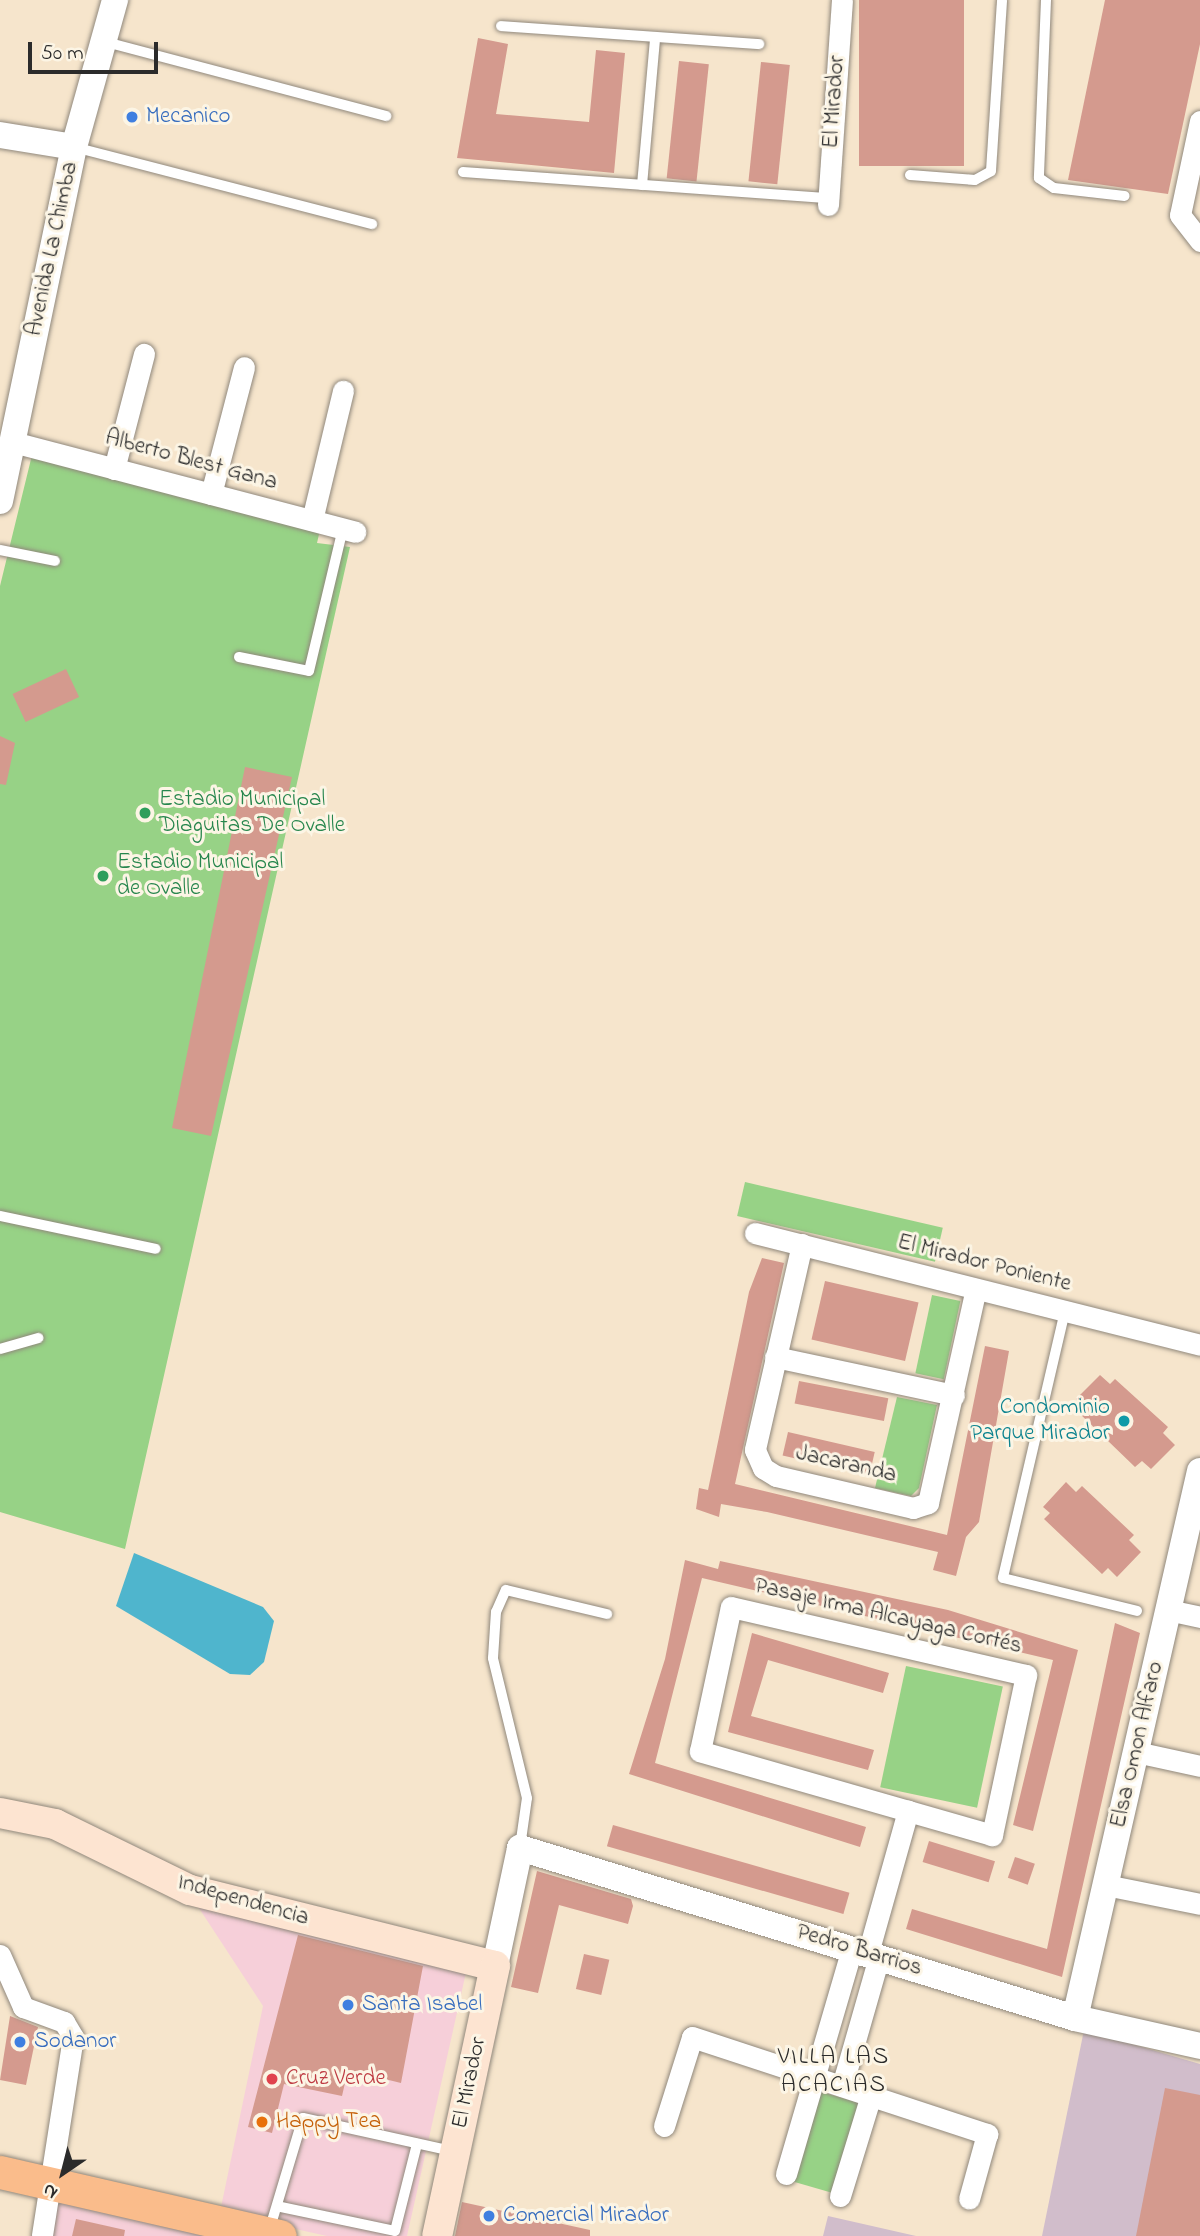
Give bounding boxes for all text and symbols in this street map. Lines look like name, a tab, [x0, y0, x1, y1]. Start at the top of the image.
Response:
scale bar	[32, 28, 161, 72]
text: 50 m	[41, 39, 84, 69]
street label: El Mirador	[818, 55, 852, 149]
place label: Mecanico	[146, 103, 231, 131]
marker: Mecanico	[124, 109, 140, 125]
street label: Avenida La Chimba	[21, 159, 85, 339]
street label: Alberto Blest Gana	[102, 425, 280, 497]
place label: Estadio Municipal Diaguitas De Ovalle	[159, 786, 345, 840]
marker: Estadio Municipal Diaguitas De Ovalle	[137, 805, 153, 821]
place label: Estadio Municipal de Ovalle	[117, 849, 283, 903]
marker: Estadio Municipal de Ovalle	[95, 868, 111, 884]
street label: El Mirador Poniente	[894, 1229, 1074, 1299]
place label: Condominio Parque Mirador	[970, 1394, 1110, 1448]
marker: Condominio Parque Mirador	[1116, 1413, 1132, 1429]
street label: Jacaranda	[793, 1440, 899, 1490]
street label: Pasaje Irma Alcayaga Cortés	[752, 1573, 1024, 1661]
street label: Elsa Omon Alfaro	[1105, 1659, 1171, 1831]
street label: Independencia	[174, 1869, 312, 1933]
street label: Pedro Barrios	[793, 1919, 925, 1983]
place label: Santa Isabel	[362, 1991, 482, 2019]
marker: Santa Isabel	[340, 1997, 356, 2013]
place label: Sodanor	[34, 2028, 117, 2056]
marker: Sodanor	[12, 2034, 28, 2050]
street label: El Mirador	[447, 2035, 493, 2131]
district label: VILLA LAS ACACIAS	[779, 2044, 889, 2100]
place label: Cruz Verde	[286, 2065, 386, 2093]
marker: Cruz Verde	[264, 2071, 280, 2087]
place label: Happy Tea	[276, 2108, 381, 2136]
marker: Happy Tea	[254, 2114, 270, 2130]
north arrow	[28, 2138, 98, 2208]
text: N	[38, 2176, 64, 2205]
place label: Comercial Mirador	[503, 2202, 669, 2230]
marker: Comercial Mirador	[481, 2208, 497, 2224]

